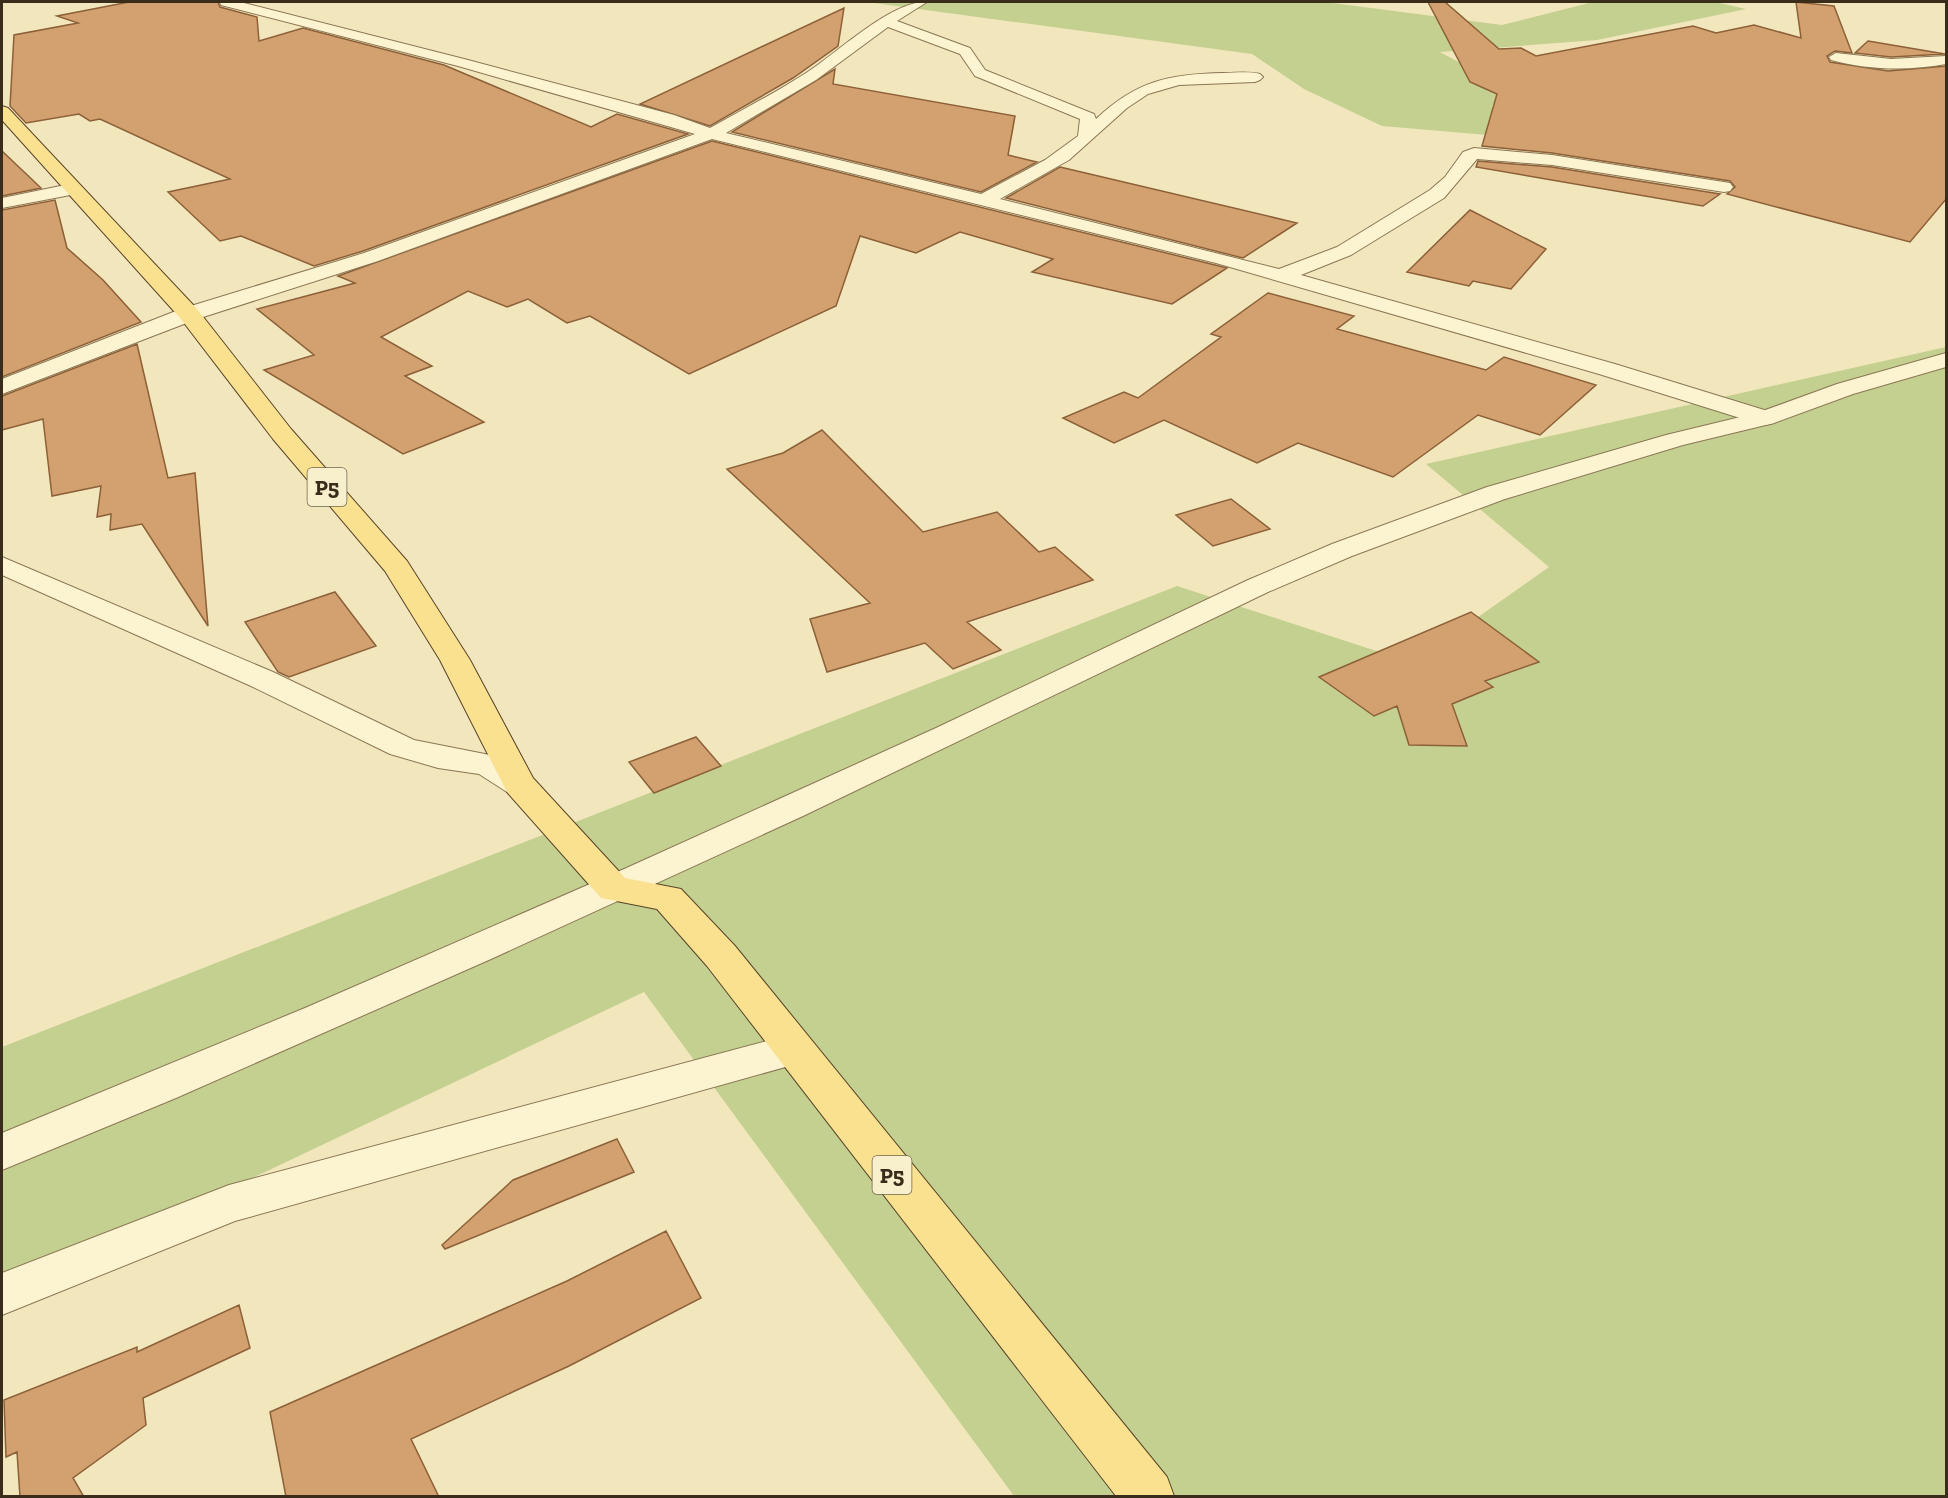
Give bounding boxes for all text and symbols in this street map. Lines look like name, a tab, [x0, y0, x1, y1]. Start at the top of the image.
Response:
road number: P5	[308, 468, 346, 506]
road number: P5	[872, 1156, 912, 1194]

